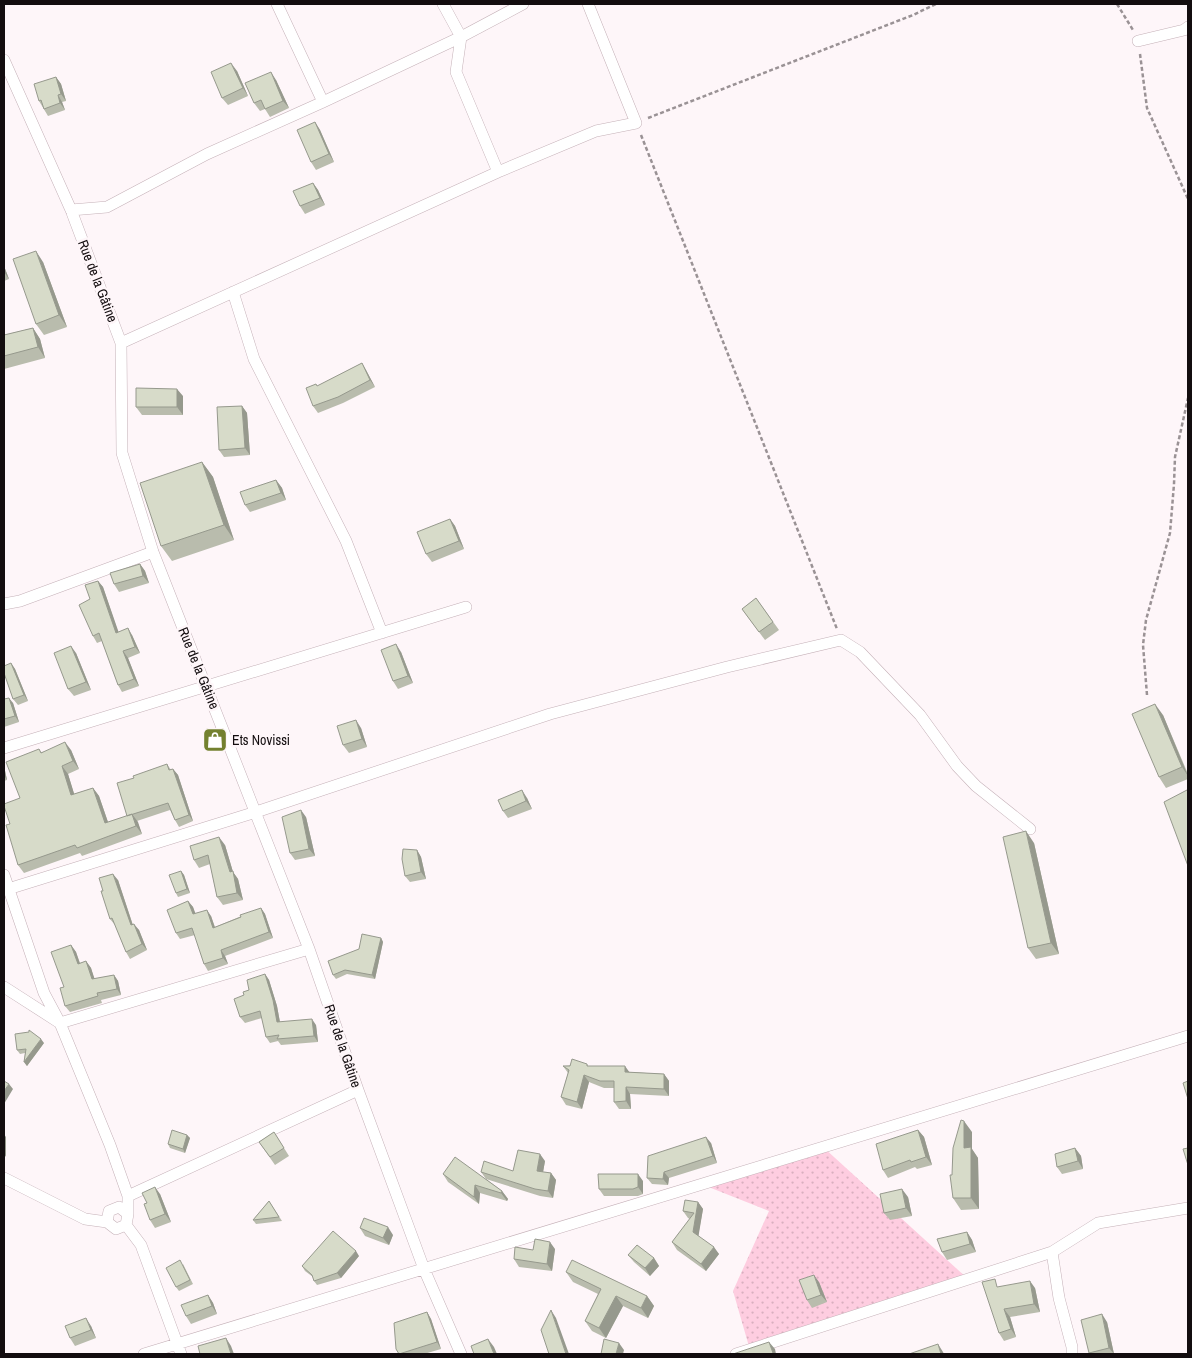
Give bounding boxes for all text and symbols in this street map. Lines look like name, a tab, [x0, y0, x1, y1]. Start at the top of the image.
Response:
street label: Rue de la Gâtine	[74, 237, 122, 325]
street label: Rue de la Gâtine	[174, 624, 224, 712]
shop icon: Ets Novissi	[202, 727, 228, 753]
place label: Ets Novissi	[232, 731, 290, 749]
street label: Rue de la Gâtine	[320, 1002, 366, 1090]

